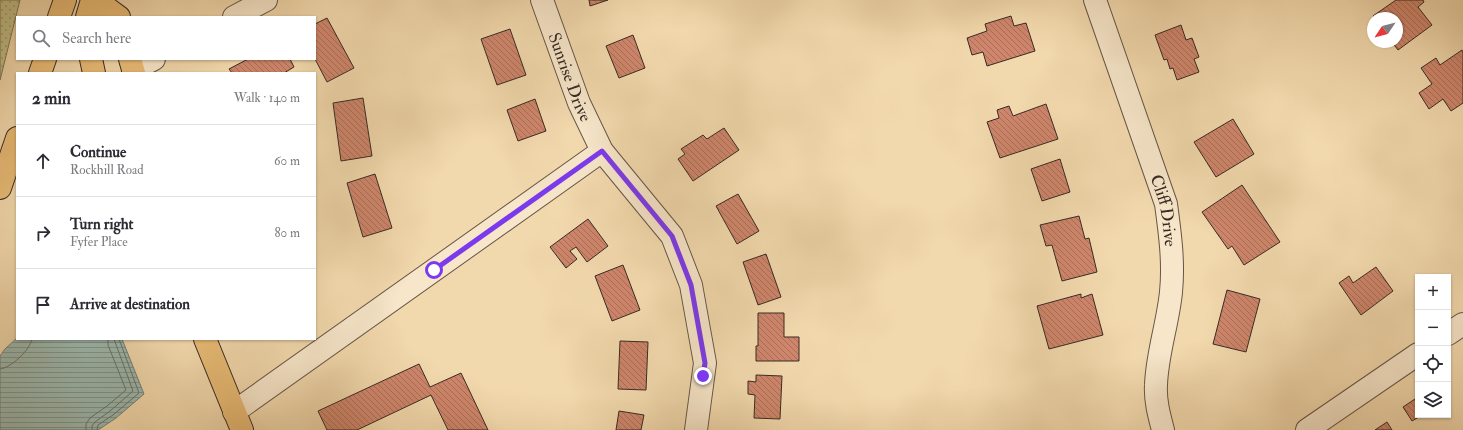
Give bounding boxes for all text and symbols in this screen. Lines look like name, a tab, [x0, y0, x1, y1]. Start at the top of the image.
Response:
north arrow	[1367, 12, 1403, 48]
search box	[16, 16, 316, 60]
icon: search	[30, 27, 52, 49]
text: Search here	[62, 29, 131, 48]
street label: Sunrise Drive	[544, 30, 597, 125]
text: 2 min	[32, 88, 71, 109]
text: Walk · 140 m	[234, 90, 300, 106]
text: Continue	[70, 143, 126, 162]
icon: ahead	[32, 150, 54, 172]
text: 60 m	[274, 153, 300, 169]
text: Rockhill Road	[70, 162, 144, 178]
street label: Cliff Drive	[1146, 171, 1181, 247]
text: Turn right	[70, 215, 133, 234]
icon: right	[32, 222, 54, 244]
text: 80 m	[274, 225, 300, 241]
text: Fyfer Place	[70, 234, 128, 250]
route start	[425, 261, 443, 279]
map controls	[1415, 274, 1451, 418]
button: +	[1415, 274, 1451, 310]
icon: arrive	[32, 294, 54, 316]
text: Arrive at destination	[70, 295, 190, 314]
button: −	[1415, 310, 1451, 346]
button: locate	[1415, 346, 1451, 382]
route end	[694, 367, 712, 385]
button: layers	[1415, 382, 1451, 418]

